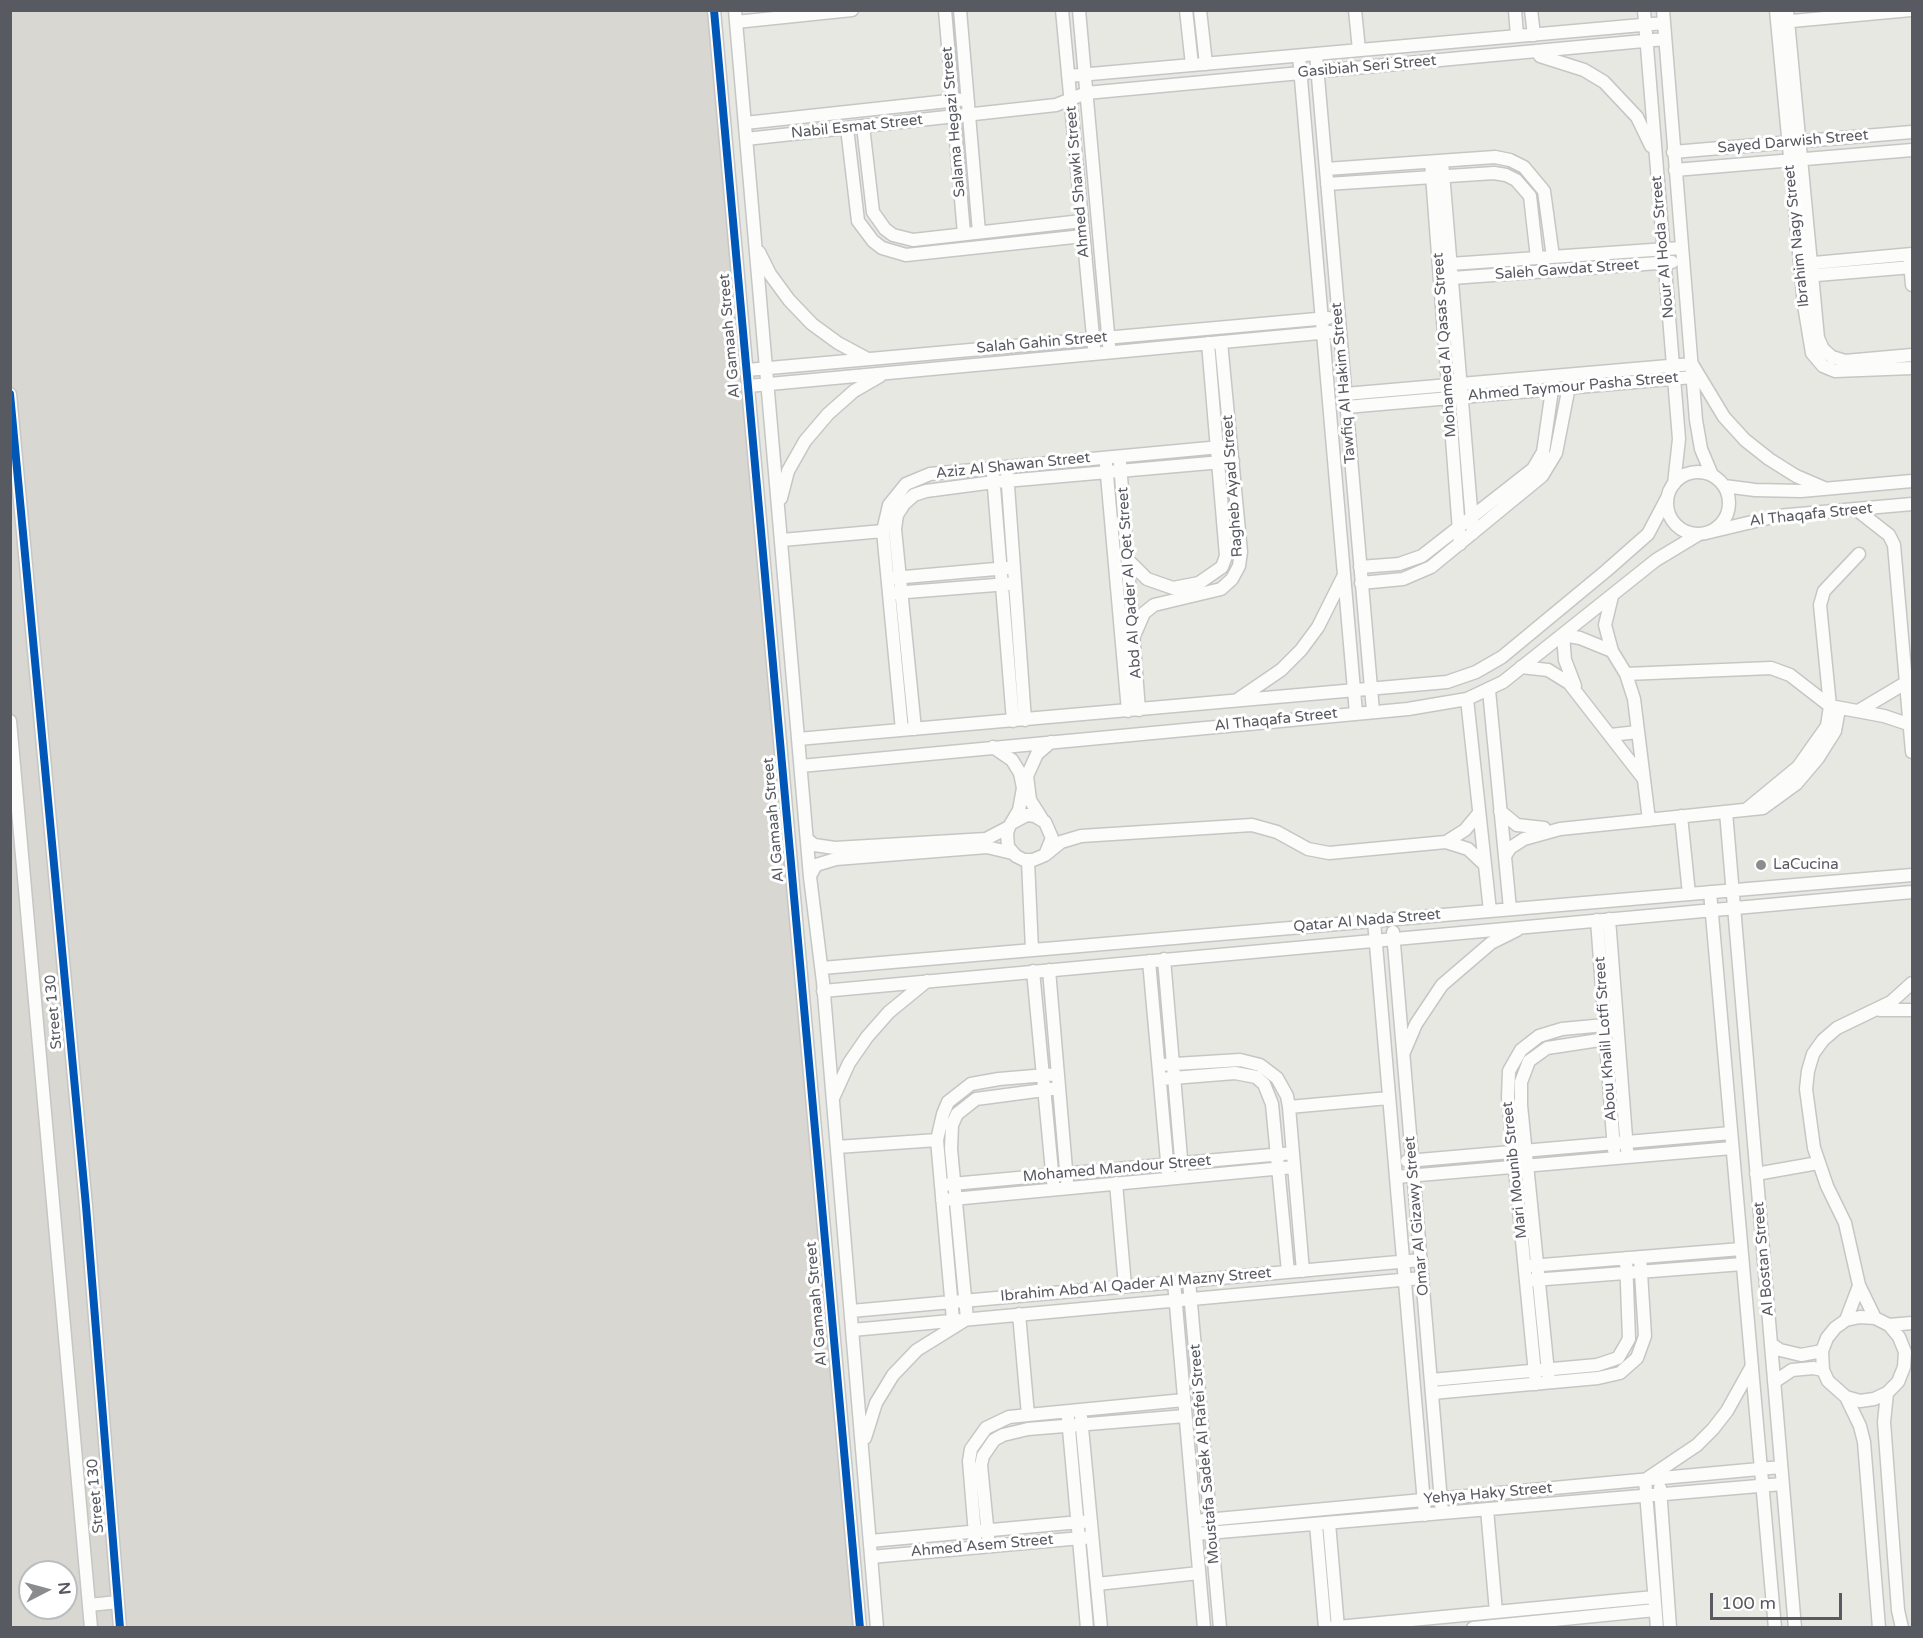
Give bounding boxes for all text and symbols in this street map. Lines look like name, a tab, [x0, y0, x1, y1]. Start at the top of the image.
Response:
street label: Salama Hegazi Street	[938, 46, 970, 198]
street label: Gasibiah Seri Street	[1297, 52, 1437, 82]
street label: Ahmed Shawki Street	[1062, 105, 1094, 259]
street label: Nabil Esmat Street	[790, 111, 924, 143]
street label: Sayed Darwish Street	[1717, 126, 1869, 158]
street label: Ibrahim Nagy Street	[1781, 164, 1813, 308]
street label: Nour Al Hoda Street	[1648, 175, 1678, 319]
street label: Mohamed Al Qasas Street	[1430, 252, 1460, 438]
street label: Saleh Gawdat Street	[1494, 256, 1640, 284]
street label: Al Gamaah Street	[716, 273, 744, 399]
street label: Tawfiq Al Hakim Street	[1328, 302, 1360, 464]
street label: Salah Gahin Street	[976, 328, 1108, 358]
street label: Ahmed Taymour Pasha Street	[1467, 369, 1679, 405]
street label: Ragheb Ayad Street	[1219, 414, 1247, 558]
street label: Aziz Al Shawan Street	[935, 449, 1091, 483]
street label: Abd Al Qader Al Qet Street	[1114, 486, 1146, 680]
street label: Al Thaqafa Street	[1749, 500, 1873, 530]
street label: Al Thaqafa Street	[1214, 705, 1338, 735]
street label: Al Gamaah Street	[760, 757, 788, 883]
place label: LaCucina	[1773, 856, 1839, 874]
marker: LaCucina	[1754, 858, 1768, 872]
street label: Qatar Al Nada Street	[1293, 906, 1441, 936]
street label: Abou Khalil Lotfi Street	[1591, 956, 1621, 1122]
street label: Street 130	[42, 974, 66, 1050]
street label: Mari Mounib Street	[1499, 1100, 1531, 1240]
street label: Omar Al Gizawy Street	[1401, 1135, 1433, 1297]
street label: Mohamed Mandour Street	[1022, 1152, 1212, 1186]
street label: Al Bostan Street	[1750, 1201, 1778, 1317]
street label: Al Gamaah Street	[803, 1241, 831, 1367]
street label: Ibrahim Abd Al Qader Al Mazny Street	[1000, 1264, 1272, 1306]
street label: Moustafa Sadek Al Rafei Street	[1186, 1343, 1224, 1565]
street label: Street 130	[84, 1458, 108, 1534]
street label: Yehya Haky Street	[1423, 1479, 1553, 1509]
street label: Ahmed Asem Street	[910, 1531, 1054, 1561]
north arrow	[18, 1560, 78, 1620]
text: N	[53, 1581, 75, 1596]
scale bar	[1713, 1581, 1845, 1619]
text: 100 m	[1721, 1592, 1776, 1614]

